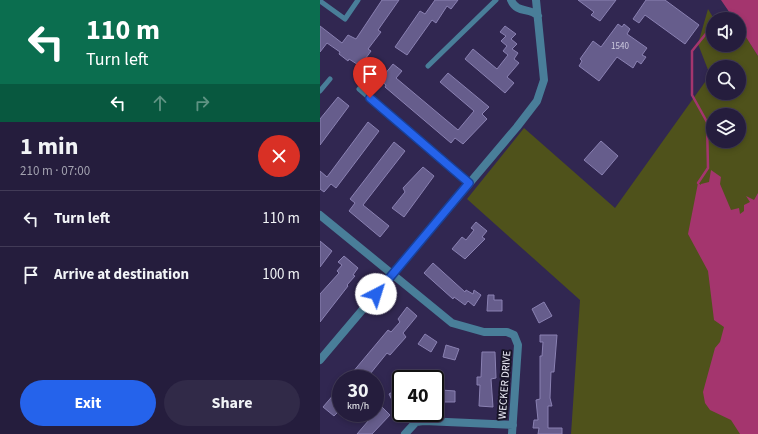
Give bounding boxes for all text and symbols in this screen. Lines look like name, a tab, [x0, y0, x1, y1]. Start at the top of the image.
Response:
text: 110 m	[86, 10, 160, 50]
map controls	[706, 12, 746, 148]
button: sound	[706, 12, 746, 52]
icon: left	[20, 16, 72, 68]
house number: 1540	[611, 40, 629, 53]
text: Turn left	[86, 47, 148, 72]
pin	[353, 57, 387, 98]
button: search	[706, 60, 746, 100]
icon: arrive	[359, 63, 381, 85]
icon: left	[107, 92, 129, 114]
icon: ahead	[149, 92, 171, 114]
icon: right	[191, 92, 213, 114]
button: layers	[706, 108, 746, 148]
text: 1 min	[20, 129, 78, 164]
button: close	[258, 135, 300, 177]
text: 210 m · 07:00	[20, 162, 90, 180]
icon: left	[20, 208, 42, 230]
text: Turn left	[54, 208, 110, 229]
text: 110 m	[262, 208, 300, 229]
icon: arrive	[20, 264, 42, 286]
text: Arrive at destination	[54, 264, 189, 285]
text: 100 m	[262, 264, 300, 285]
position arrow	[355, 273, 397, 315]
street label: WECKER DRIVE	[495, 350, 514, 420]
speed limit sign: 40	[392, 370, 444, 422]
text: 30	[347, 377, 369, 405]
button: Exit	[20, 380, 156, 426]
button: Share	[164, 380, 300, 426]
text: km/h	[347, 399, 369, 413]

